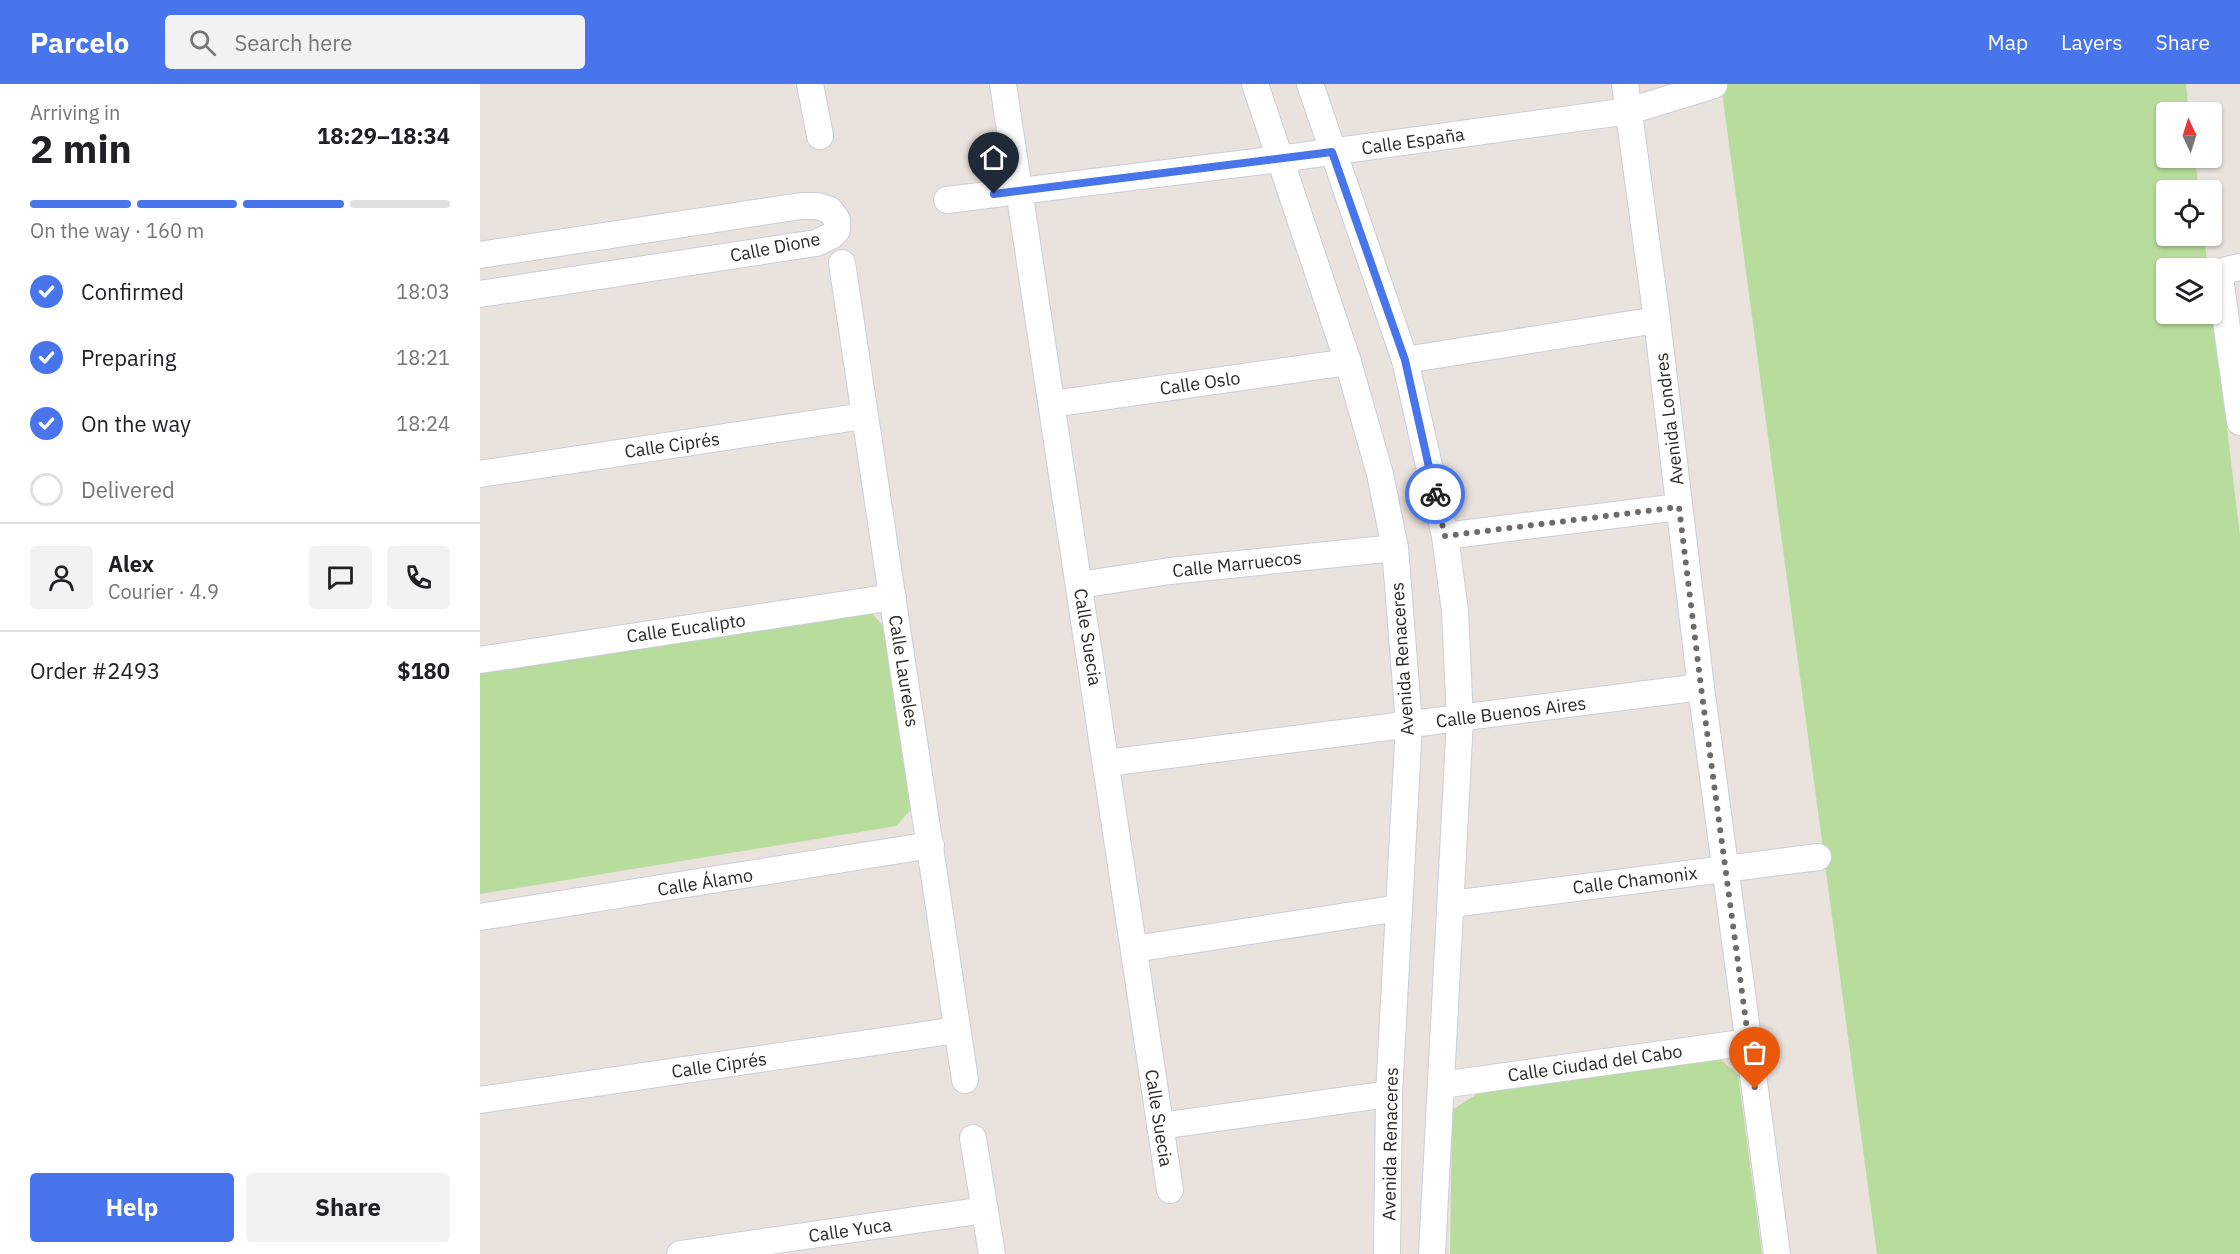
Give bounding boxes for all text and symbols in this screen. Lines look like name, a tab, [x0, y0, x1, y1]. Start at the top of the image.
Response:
search box	[165, 15, 585, 69]
text: Parcelo	[30, 24, 129, 61]
icon: search	[186, 26, 219, 59]
text: Search here	[234, 28, 352, 57]
text: Map	[1988, 28, 2028, 56]
text: Layers	[2061, 28, 2123, 56]
text: Share	[2156, 28, 2210, 56]
text: Arriving in	[30, 99, 120, 126]
north arrow	[2156, 102, 2222, 168]
map controls	[2156, 102, 2222, 324]
text: 18:29–18:34	[317, 121, 450, 150]
street label: Calle España	[1360, 122, 1466, 160]
text: 2 min	[30, 123, 132, 174]
pin	[968, 132, 1019, 194]
icon: home	[977, 141, 1010, 174]
button: locate	[2156, 180, 2222, 246]
text: On the way · 160 m	[30, 217, 204, 244]
street label: Calle Dione	[728, 227, 822, 267]
button: layers	[2156, 258, 2222, 324]
icon: check	[30, 275, 63, 308]
text: Confirmed	[81, 277, 184, 306]
text: 18:03	[396, 278, 450, 305]
icon: check	[30, 341, 63, 374]
text: Preparing	[81, 343, 176, 372]
text: 18:21	[396, 344, 450, 371]
street label: Avenida Londres	[1649, 351, 1689, 487]
street label: Calle Oslo	[1158, 366, 1242, 400]
icon: check	[30, 407, 63, 440]
text: On the way	[81, 409, 191, 438]
text: 18:24	[396, 410, 450, 437]
street label: Calle Ciprés	[623, 427, 721, 463]
courier	[1405, 464, 1465, 524]
text: Delivered	[81, 475, 175, 504]
icon: bike	[1419, 478, 1452, 511]
button: person	[30, 546, 93, 609]
button: chat	[309, 546, 372, 609]
button: phone	[387, 546, 450, 609]
street label: Calle Marruecos	[1171, 546, 1303, 582]
text: Alex	[108, 549, 154, 578]
text: Courier · 4.9	[108, 578, 219, 605]
street label: Avenida Renaceres	[1385, 582, 1419, 736]
street label: Calle Suecia	[1069, 587, 1107, 688]
street label: Calle Eucalipto	[625, 608, 747, 648]
street label: Calle Laureles	[884, 613, 924, 729]
text: Order #2493	[30, 656, 160, 685]
text: $180	[397, 656, 450, 685]
street label: Calle Buenos Aires	[1435, 691, 1587, 733]
street label: Calle Chamonix	[1571, 861, 1699, 899]
street label: Calle Álamo	[656, 863, 754, 901]
pin	[1729, 1027, 1780, 1089]
icon: bag	[1738, 1036, 1771, 1069]
street label: Calle Ciudad del Cabo	[1506, 1039, 1684, 1087]
street label: Calle Ciprés	[670, 1047, 768, 1083]
street label: Avenida Renaceres	[1377, 1067, 1403, 1221]
street label: Calle Suecia	[1140, 1068, 1178, 1169]
button: Help	[30, 1173, 234, 1242]
button: Share	[246, 1173, 450, 1242]
street label: Calle Yuca	[807, 1213, 893, 1247]

